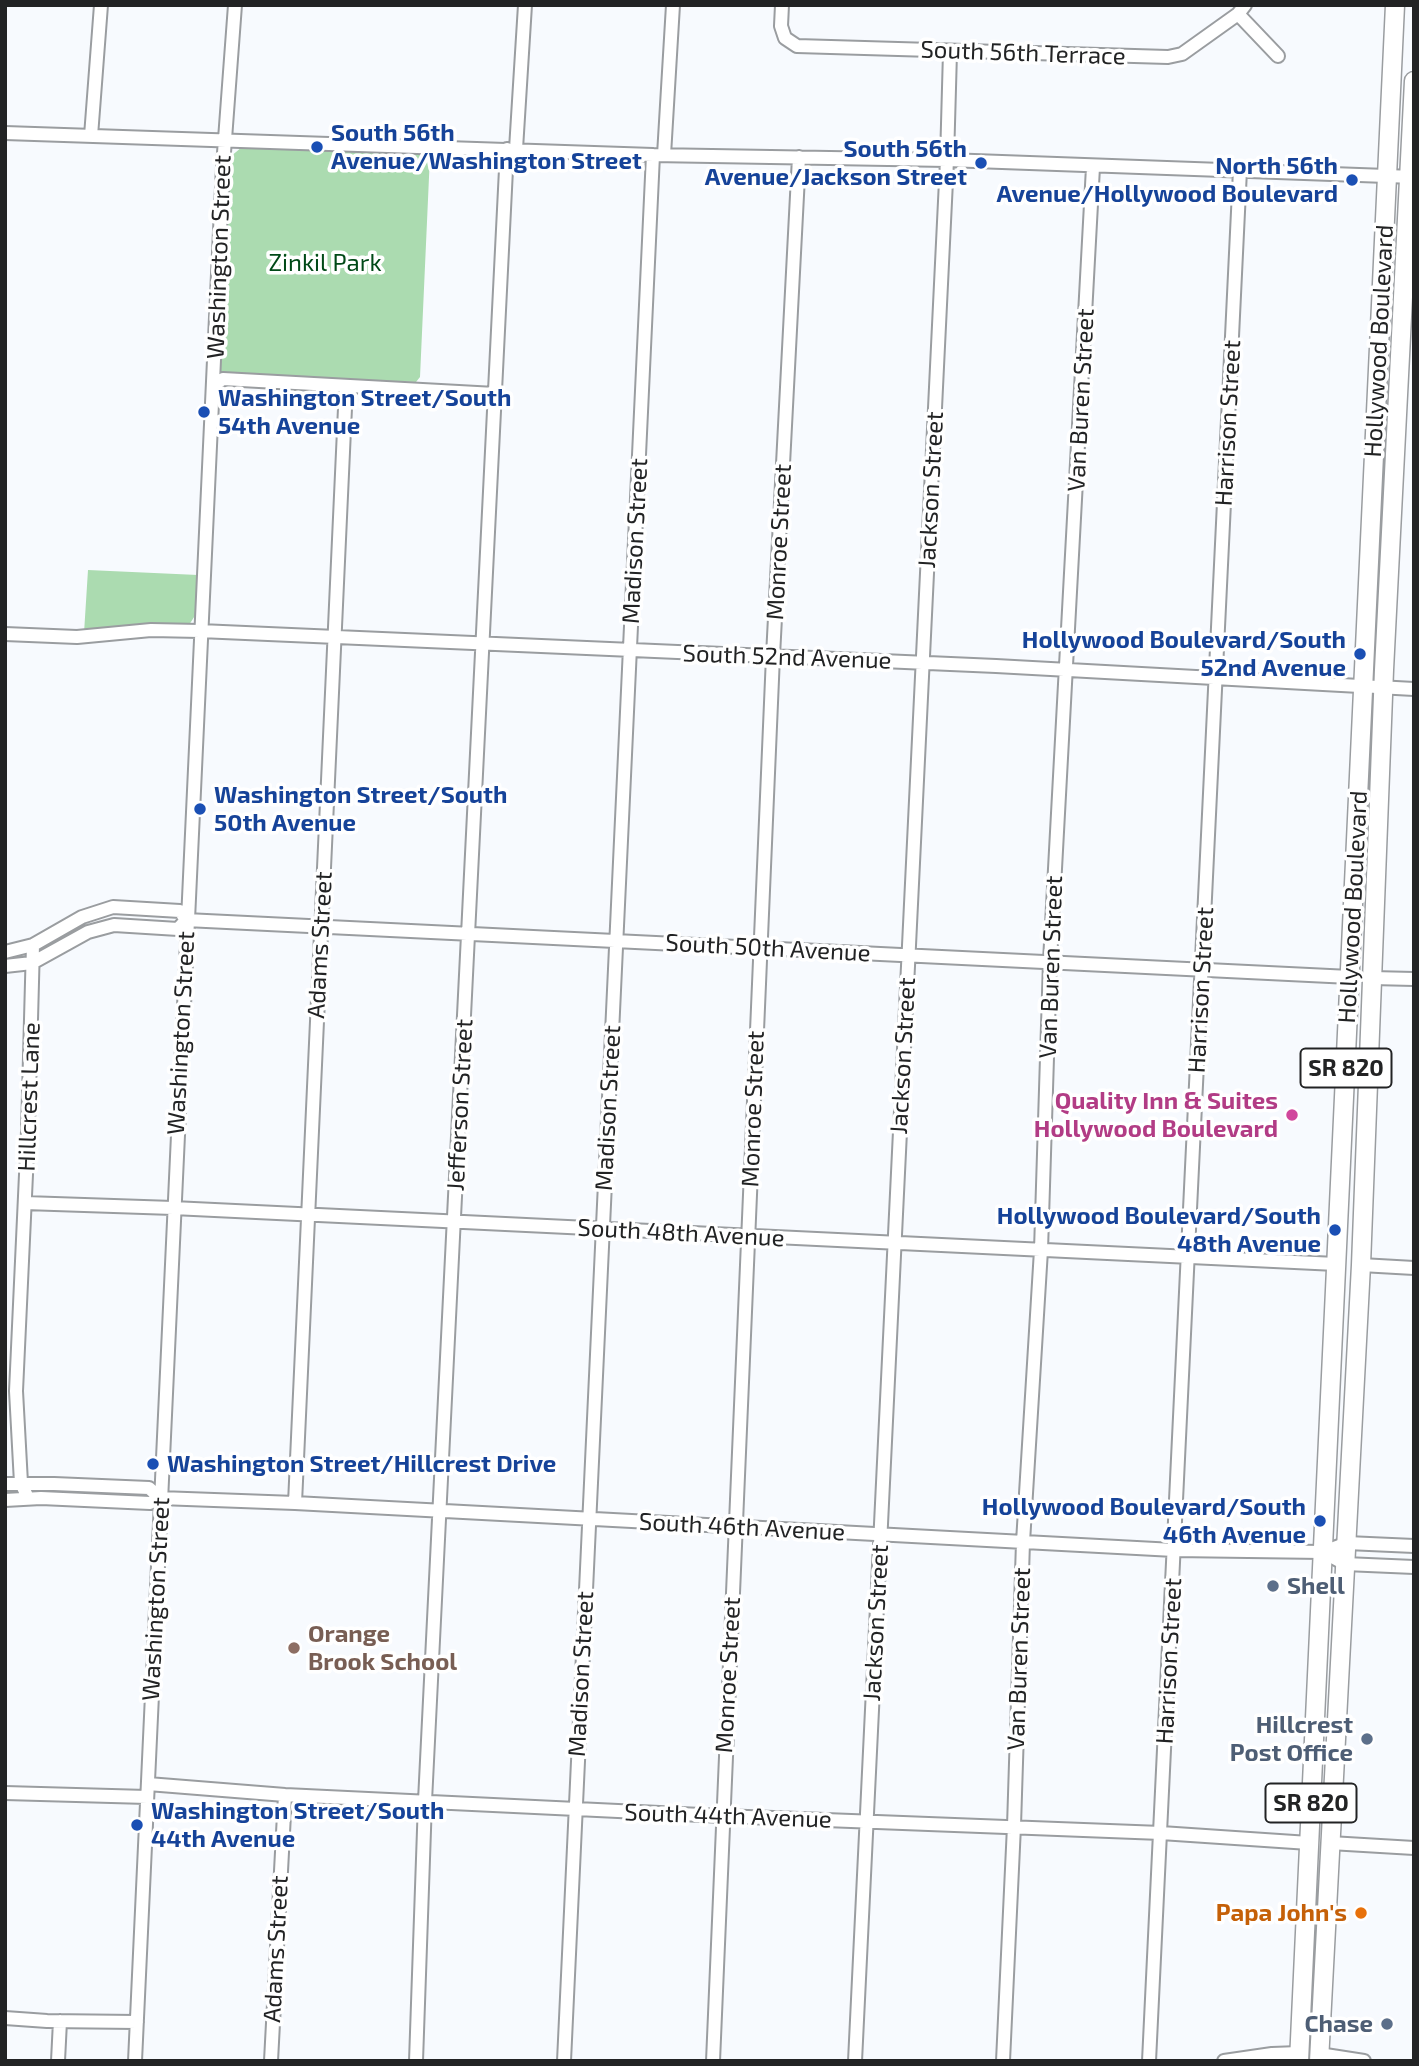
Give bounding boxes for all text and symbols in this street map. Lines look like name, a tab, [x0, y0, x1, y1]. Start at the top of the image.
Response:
street label: South 56th Terrace	[920, 35, 1126, 71]
place label: South 56th Avenue/Washington Street	[331, 119, 642, 175]
place label: South 56th Avenue/Jackson Street	[705, 135, 967, 191]
marker: South 56th Avenue/Washington Street	[309, 139, 325, 155]
place label: North 56th Avenue/Hollywood Boulevard	[996, 152, 1338, 208]
street label: Washington Street	[201, 155, 237, 359]
marker: South 56th Avenue/Jackson Street	[973, 155, 989, 171]
marker: North 56th Avenue/Hollywood Boulevard	[1344, 172, 1360, 188]
street label: Hollywood Boulevard	[1359, 224, 1399, 458]
park label: Zinkil Park	[268, 249, 382, 277]
street label: Van Buren Street	[1062, 308, 1100, 492]
street label: Harrison Street	[1209, 339, 1247, 507]
place label: Washington Street/South 54th Avenue	[218, 384, 511, 440]
marker: Washington Street/South 54th Avenue	[196, 404, 212, 420]
street label: Jackson Street	[913, 411, 949, 569]
street label: Madison Street	[616, 457, 654, 625]
street label: Monroe Street	[761, 463, 797, 621]
place label: Hollywood Boulevard/South 52nd Avenue	[1022, 626, 1346, 682]
street label: South 52nd Avenue	[682, 639, 892, 675]
marker: Hollywood Boulevard/South 52nd Avenue	[1352, 646, 1368, 662]
place label: Washington Street/South 50th Avenue	[214, 781, 507, 837]
street label: Hollywood Boulevard	[1333, 790, 1373, 1024]
marker: Washington Street/South 50th Avenue	[192, 801, 208, 817]
street label: Adams Street	[302, 871, 338, 1019]
street label: Van Buren Street	[1033, 875, 1069, 1059]
street label: Harrison Street	[1182, 906, 1220, 1074]
street label: South 50th Avenue	[665, 928, 871, 968]
street label: Washington Street	[161, 930, 201, 1136]
street label: Jackson Street	[885, 977, 921, 1135]
street label: Jefferson Street	[441, 1018, 479, 1192]
street label: Hillcrest Lane	[12, 1022, 46, 1172]
street label: Madison Street	[589, 1024, 627, 1192]
street label: Monroe Street	[736, 1030, 770, 1188]
road number: SR 820	[1300, 1049, 1392, 1088]
place label: Quality Inn & Suites Hollywood Boulevard	[1034, 1087, 1278, 1143]
marker: Quality Inn & Suites Hollywood Boulevard	[1284, 1107, 1300, 1123]
place label: Hollywood Boulevard/South 48th Avenue	[997, 1202, 1321, 1258]
street label: South 48th Avenue	[577, 1213, 785, 1253]
marker: Hollywood Boulevard/South 48th Avenue	[1327, 1222, 1343, 1238]
place label: Washington Street/Hillcrest Drive	[167, 1450, 556, 1478]
marker: Washington Street/Hillcrest Drive	[145, 1456, 161, 1472]
place label: Hollywood Boulevard/South 46th Avenue	[982, 1493, 1306, 1549]
street label: Washington Street	[136, 1496, 176, 1702]
street label: South 46th Avenue	[638, 1507, 846, 1547]
marker: Hollywood Boulevard/South 46th Avenue	[1312, 1513, 1328, 1529]
street label: Jackson Street	[858, 1544, 894, 1702]
street label: Van Buren Street	[1001, 1567, 1037, 1751]
place label: Shell	[1287, 1572, 1345, 1600]
street label: Harrison Street	[1150, 1577, 1188, 1745]
marker: Shell	[1265, 1578, 1281, 1594]
street label: Madison Street	[562, 1590, 600, 1758]
street label: Monroe Street	[710, 1596, 746, 1754]
place label: Orange Brook School	[308, 1620, 457, 1676]
marker: Orange Brook School	[286, 1640, 302, 1656]
place label: Hillcrest Post Office	[1230, 1711, 1353, 1767]
marker: Hillcrest Post Office	[1359, 1731, 1375, 1747]
road number: SR 820	[1266, 1784, 1356, 1822]
place label: Washington Street/South 44th Avenue	[151, 1797, 444, 1853]
street label: South 44th Avenue	[624, 1798, 832, 1834]
marker: Washington Street/South 44th Avenue	[129, 1817, 145, 1833]
street label: Adams Street	[258, 1875, 294, 2023]
place label: Papa John's	[1216, 1899, 1347, 1927]
marker: Papa John's	[1353, 1905, 1369, 1921]
place label: Chase	[1305, 2010, 1373, 2038]
marker: Chase	[1379, 2016, 1395, 2032]

